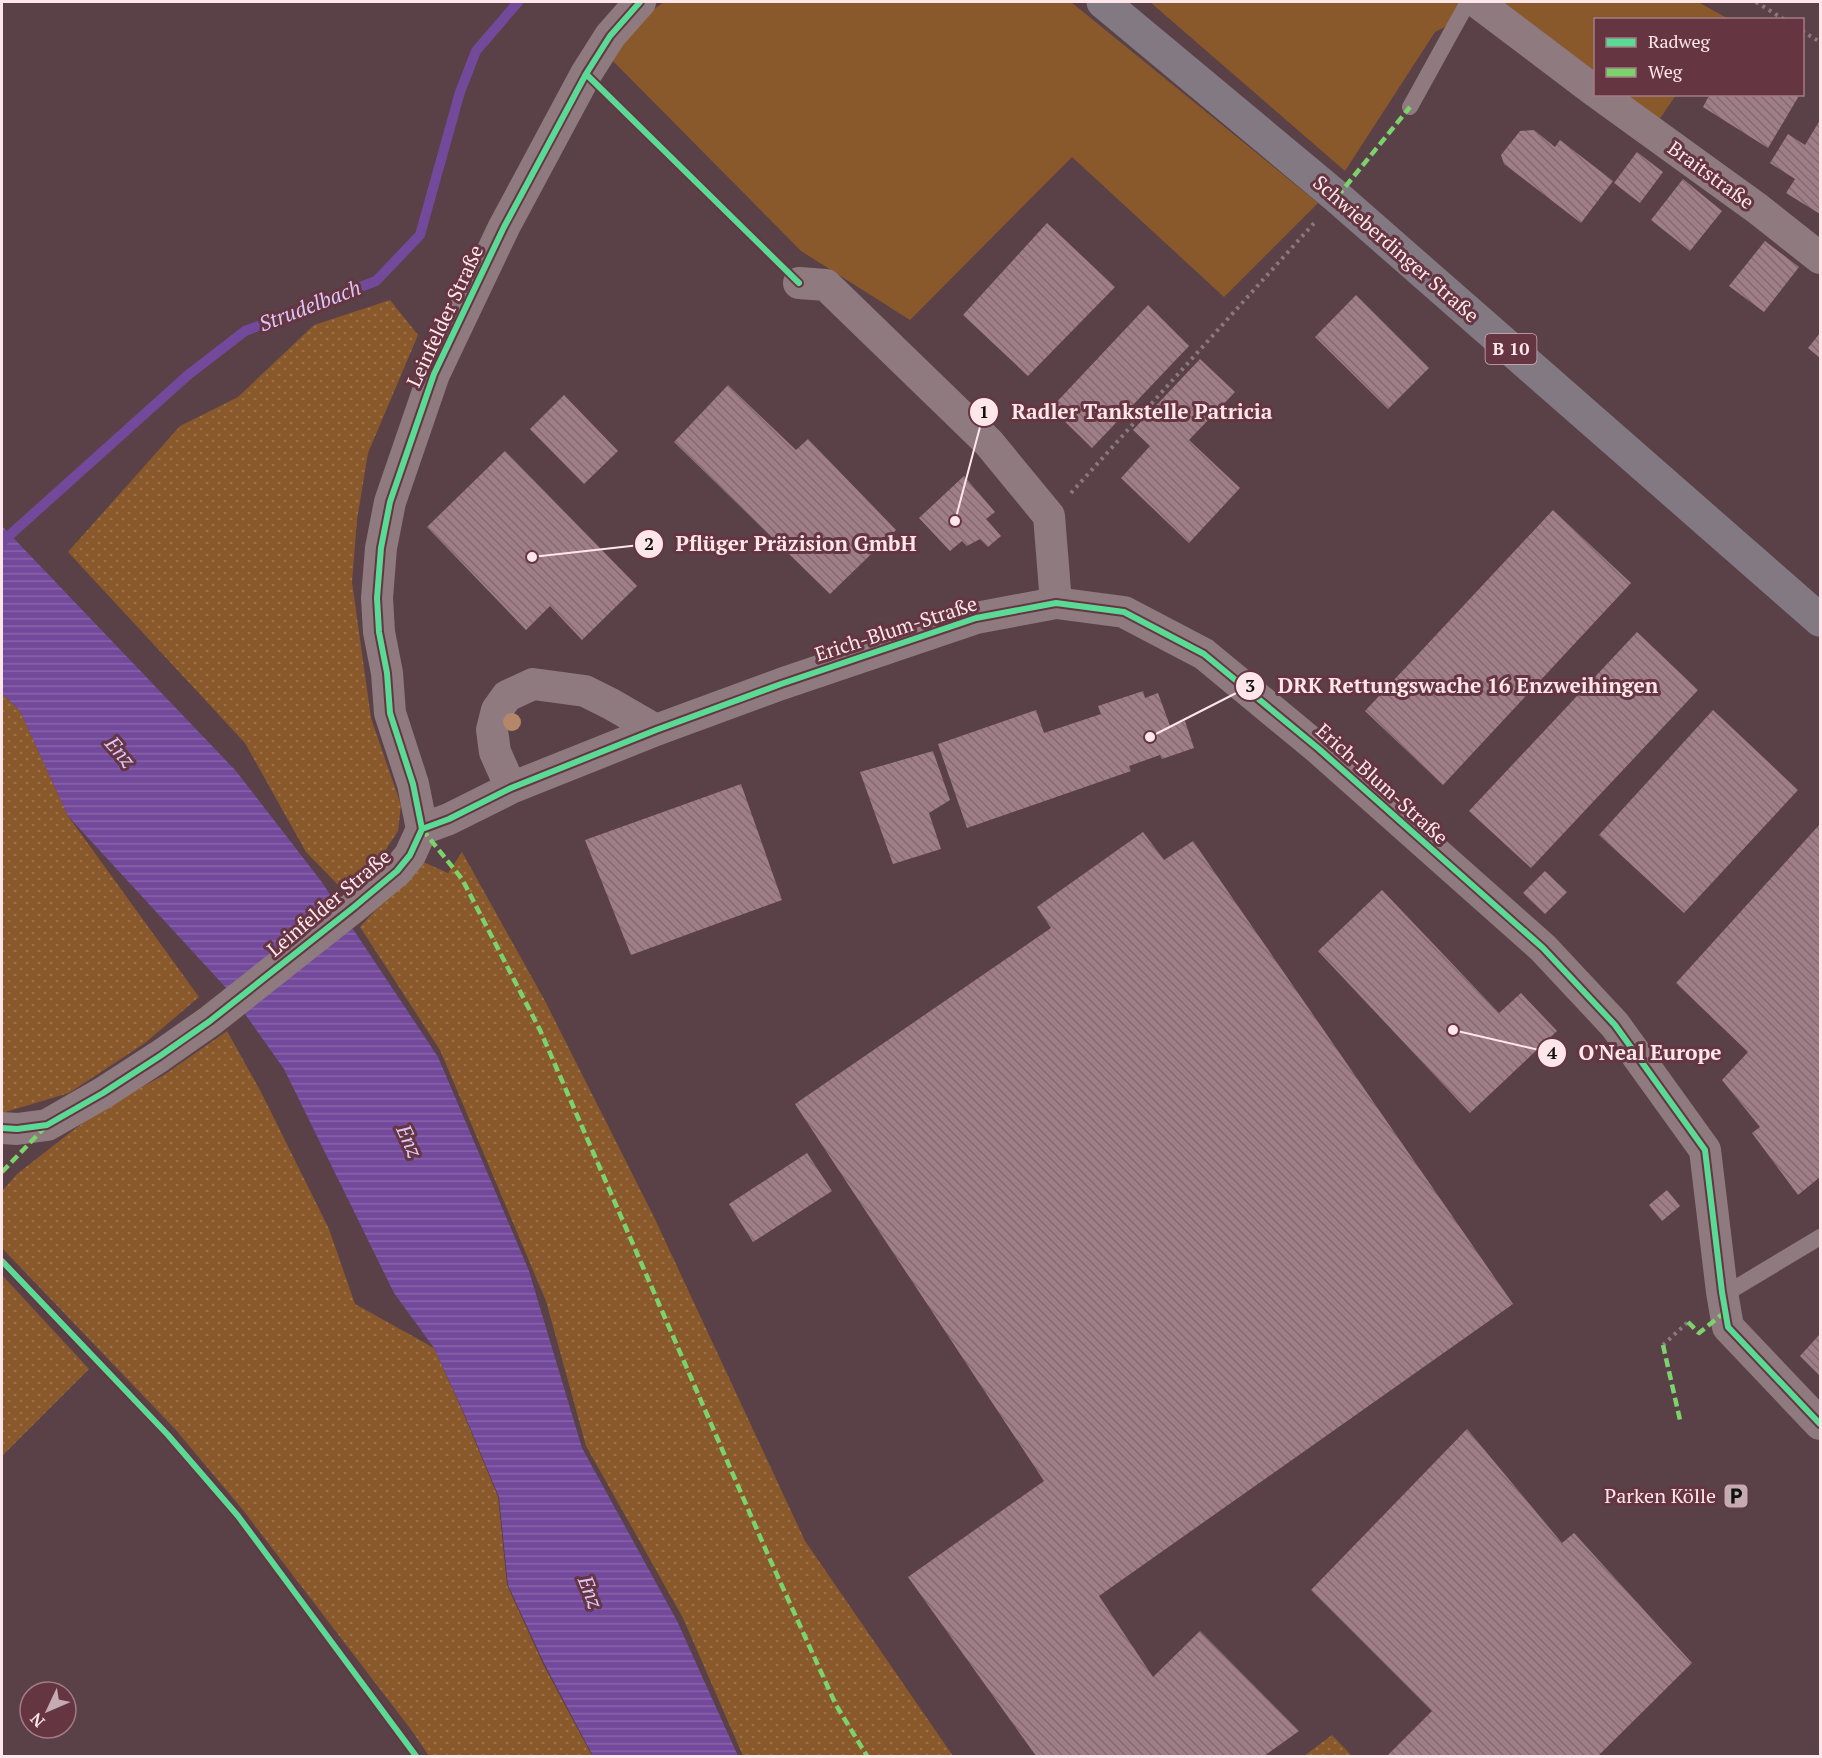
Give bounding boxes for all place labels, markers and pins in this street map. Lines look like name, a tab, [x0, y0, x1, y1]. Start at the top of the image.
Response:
callout: Radler Tankstelle Patricia	[969, 392, 1284, 431]
callout: Pflüger Präzision GmbH	[634, 525, 929, 564]
callout: DRK Rettungswache 16 Enzweihingen	[1235, 666, 1670, 705]
callout: O'Neal Europe	[1537, 1033, 1734, 1072]
parking icon: Parken Kölle	[1721, 1481, 1751, 1511]
place label: Parken Kölle	[1604, 1482, 1716, 1509]

